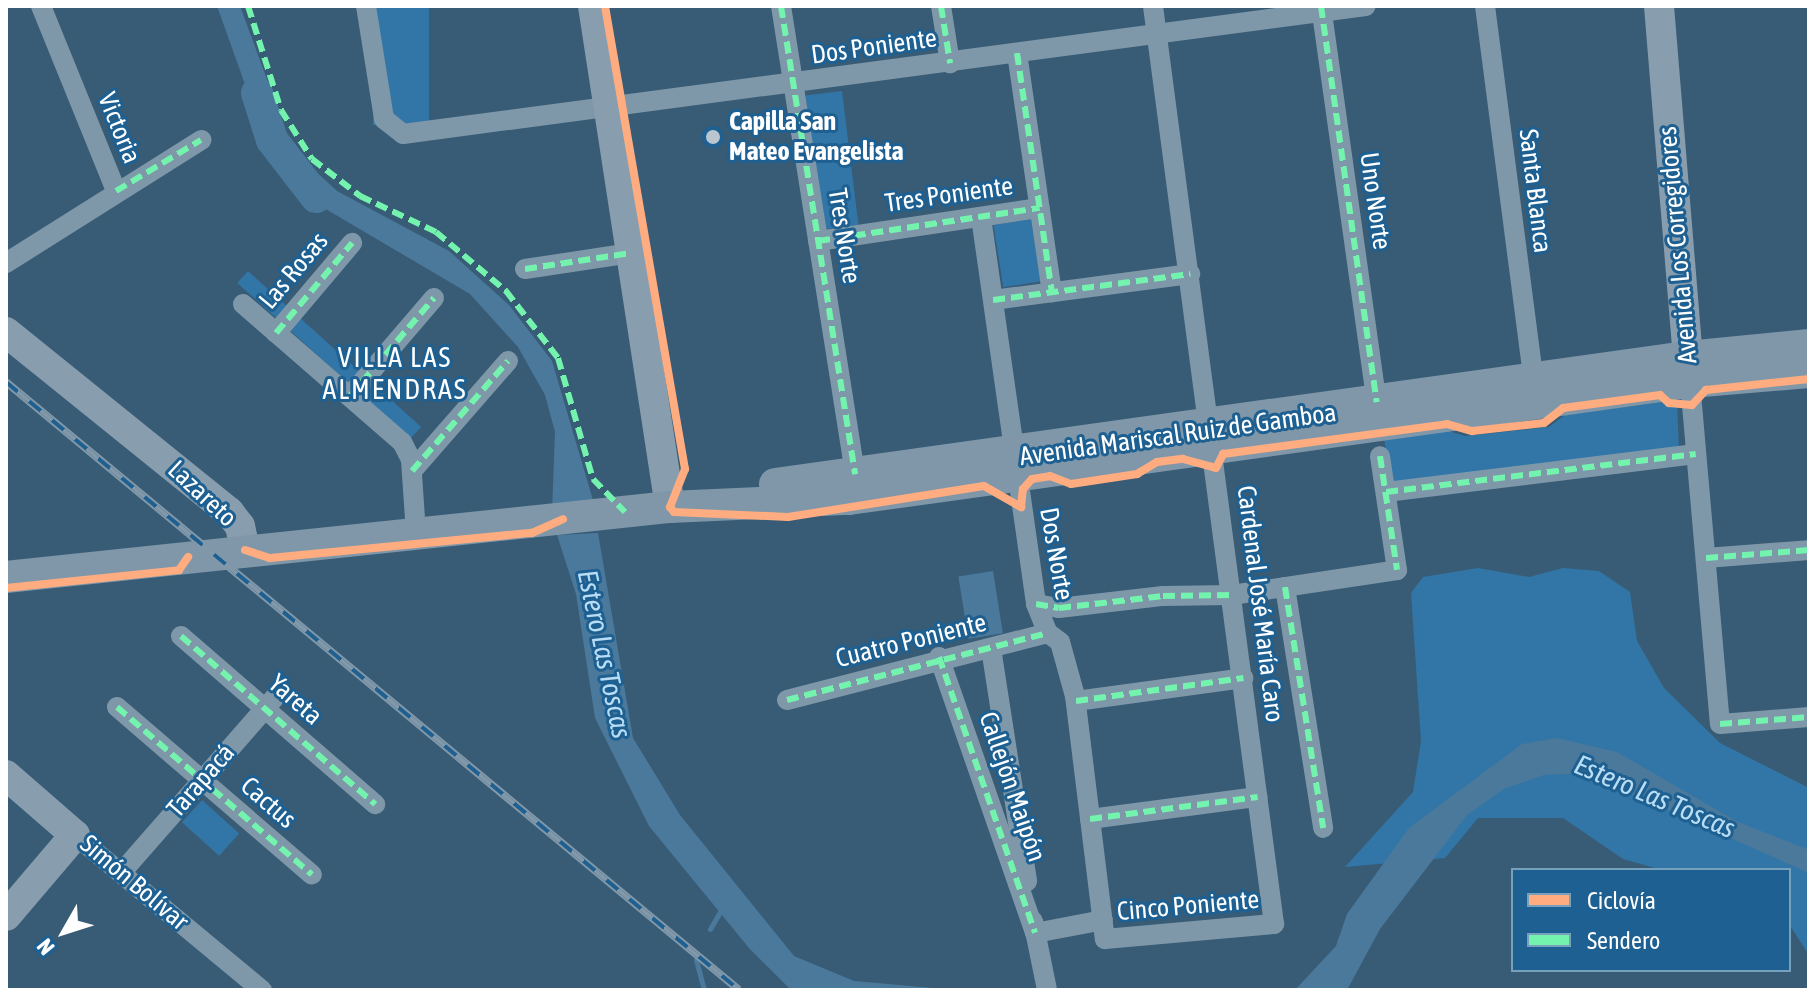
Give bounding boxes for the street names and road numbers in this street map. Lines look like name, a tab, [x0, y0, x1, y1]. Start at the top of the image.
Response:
street label: Dos Poniente	[809, 23, 939, 71]
street label: Victoria	[91, 88, 147, 168]
street label: Avenida Los Corregidores	[1652, 125, 1704, 365]
street label: Santa Blanca	[1512, 127, 1558, 255]
street label: Uno Norte	[1353, 150, 1397, 252]
street label: Tres Poniente	[883, 171, 1015, 219]
street label: Tres Norte	[821, 186, 867, 286]
street label: Las Rosas	[253, 226, 335, 316]
street label: Avenida Mariscal Ruiz de Gamboa	[1018, 397, 1338, 473]
street label: Lazareto	[161, 454, 243, 534]
street label: Cardenal José María Caro	[1230, 484, 1290, 724]
street label: Dos Norte	[1033, 505, 1079, 603]
street label: Cuatro Poniente	[833, 607, 989, 675]
street label: Yareta	[262, 668, 328, 732]
street label: Callejón Maipón	[972, 708, 1052, 866]
street label: Tarapacá	[161, 738, 241, 824]
street label: Cactus	[234, 771, 302, 835]
street label: Simón Bolívar	[74, 829, 194, 937]
street label: Cinco Poniente	[1116, 884, 1260, 928]

